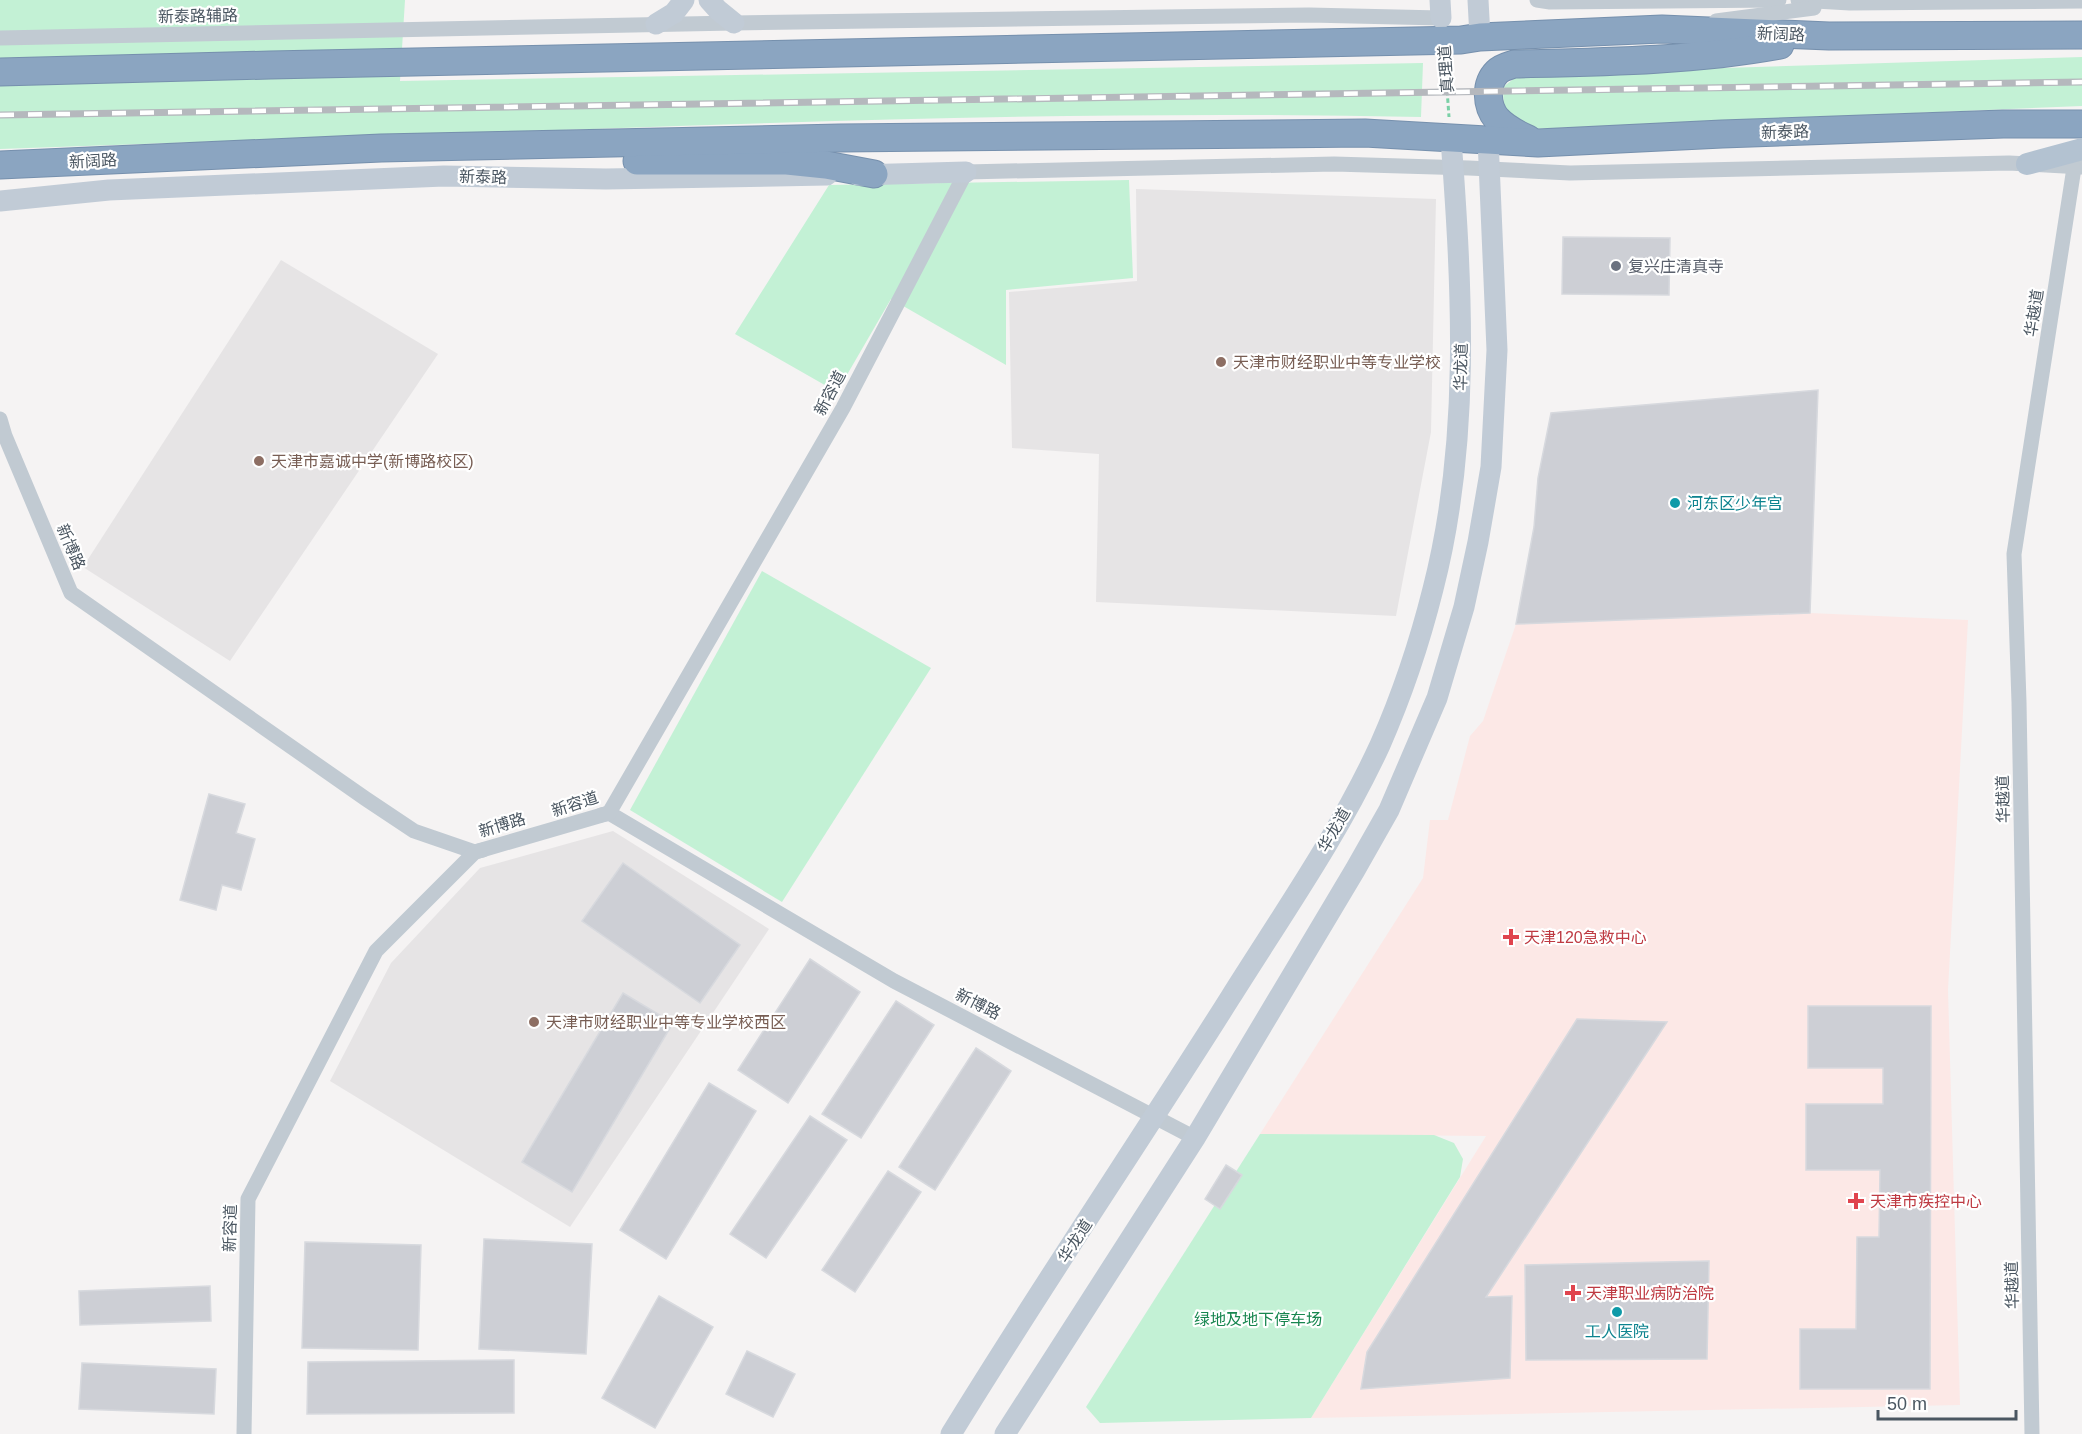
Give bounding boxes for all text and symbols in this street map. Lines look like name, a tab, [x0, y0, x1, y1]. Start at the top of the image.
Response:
street label: 新泰路辅路	[158, 7, 238, 25]
street label: 新阔路	[1757, 25, 1805, 43]
street label: 真理道	[1436, 44, 1456, 94]
street label: 新泰路	[1761, 123, 1809, 141]
street label: 新阔路	[69, 151, 117, 171]
street label: 新泰路	[459, 168, 507, 186]
place label: 复兴庄清真寺	[1628, 258, 1724, 275]
marker: 复兴庄清真寺	[1609, 259, 1623, 273]
street label: 华越道	[2022, 288, 2046, 338]
street label: 华龙道	[1452, 343, 1470, 391]
place label: 天津市财经职业中等专业学校	[1233, 354, 1441, 371]
marker: 天津市财经职业中等专业学校	[1214, 355, 1228, 369]
street label: 新容道	[811, 368, 849, 418]
place label: 天津市嘉诚中学(新博路校区)	[271, 453, 474, 470]
marker: 天津市嘉诚中学(新博路校区)	[252, 454, 266, 468]
place label: 河东区少年宫	[1687, 495, 1783, 512]
marker: 河东区少年宫	[1668, 496, 1682, 510]
street label: 新博路	[54, 522, 88, 572]
street label: 华越道	[1994, 775, 2012, 823]
street label: 新容道	[550, 788, 600, 820]
street label: 华龙道	[1315, 805, 1353, 855]
street label: 新博路	[477, 810, 527, 840]
marker: 天津120急救中心	[1502, 928, 1520, 946]
place label: 天津120急救中心	[1524, 929, 1647, 946]
street label: 新博路	[953, 986, 1003, 1022]
place label: 天津市财经职业中等专业学校西区	[546, 1014, 786, 1031]
marker: 天津市财经职业中等专业学校西区	[527, 1015, 541, 1029]
marker: 天津市疾控中心	[1847, 1192, 1865, 1210]
place label: 天津市疾控中心	[1870, 1193, 1982, 1210]
street label: 新容道	[221, 1204, 239, 1252]
street label: 华龙道	[1055, 1216, 1095, 1266]
street label: 华越道	[2003, 1261, 2021, 1309]
marker: 天津职业病防治院	[1564, 1284, 1582, 1302]
place label: 天津职业病防治院	[1586, 1285, 1714, 1302]
marker: 工人医院	[1610, 1305, 1624, 1319]
park label: 绿地及地下停车场	[1194, 1311, 1322, 1328]
place label: 工人医院	[1585, 1323, 1649, 1340]
scale bar	[1878, 1383, 2016, 1421]
text: 50 m	[1887, 1394, 1927, 1414]

